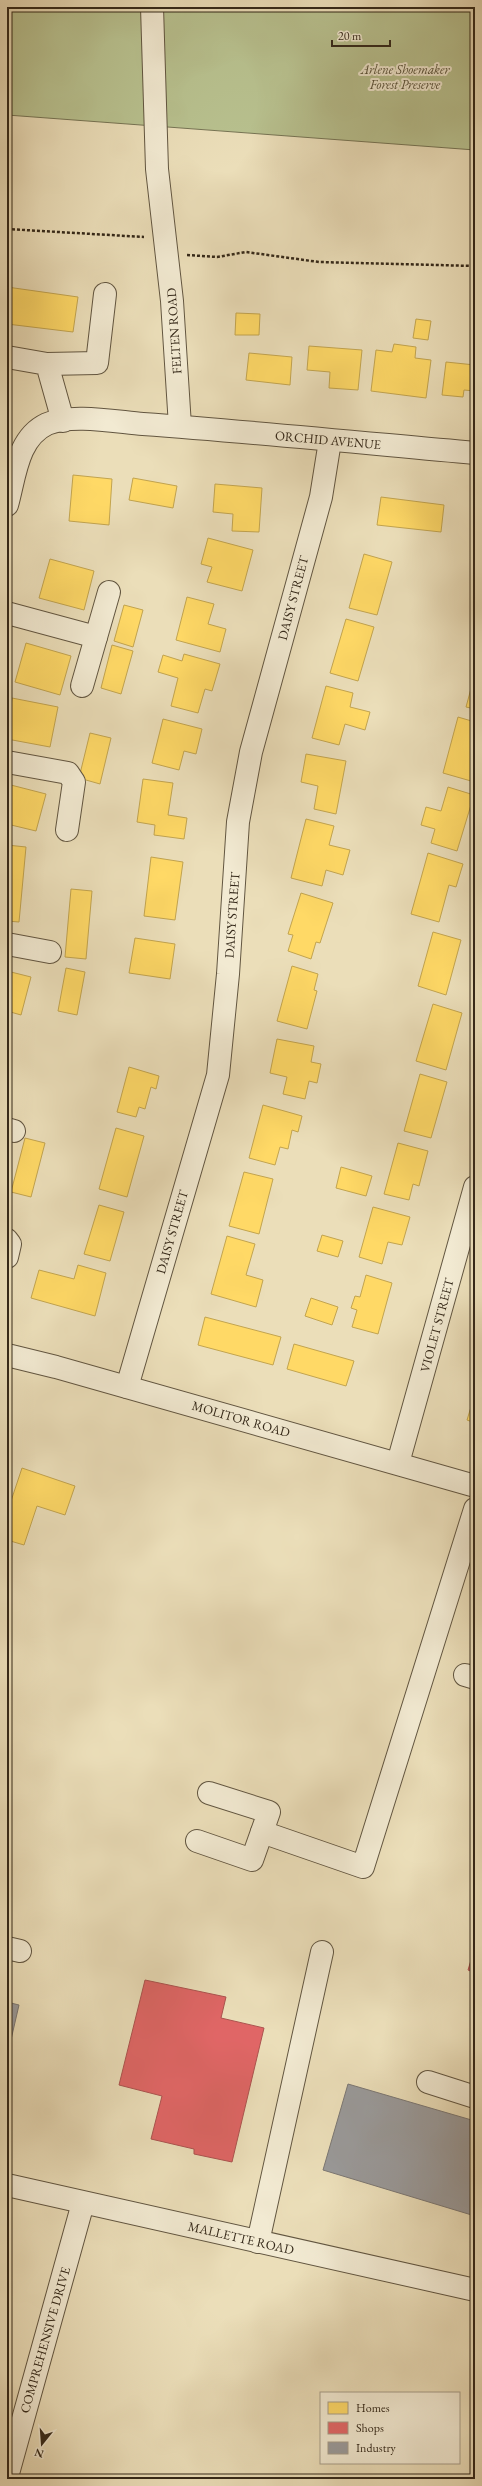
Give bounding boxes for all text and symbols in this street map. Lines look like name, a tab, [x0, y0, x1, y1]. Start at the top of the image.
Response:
scale bar	[332, 22, 390, 48]
text: 20 m	[338, 28, 362, 44]
park label: Arlene Shoemaker Forest Preserve	[360, 61, 450, 93]
street label: FELTEN ROAD	[162, 287, 185, 375]
street label: ORCHID AVENUE	[274, 427, 382, 453]
street label: DAISY STREET	[274, 554, 312, 642]
street label: DAISY STREET	[221, 871, 244, 959]
street label: DAISY STREET	[152, 1188, 192, 1276]
street label: VIOLET STREET	[416, 1276, 458, 1374]
street label: MOLITOR ROAD	[190, 1397, 292, 1441]
street label: MALLETTE ROAD	[186, 2218, 296, 2258]
street label: COMPREHENSIVE DRIVE	[16, 2265, 74, 2415]
legend	[320, 2392, 460, 2464]
text: Homes	[356, 2400, 390, 2416]
text: Shops	[356, 2420, 384, 2436]
north arrow	[22, 2424, 62, 2464]
text: Industry	[356, 2440, 396, 2456]
text: N	[33, 2446, 45, 2462]

